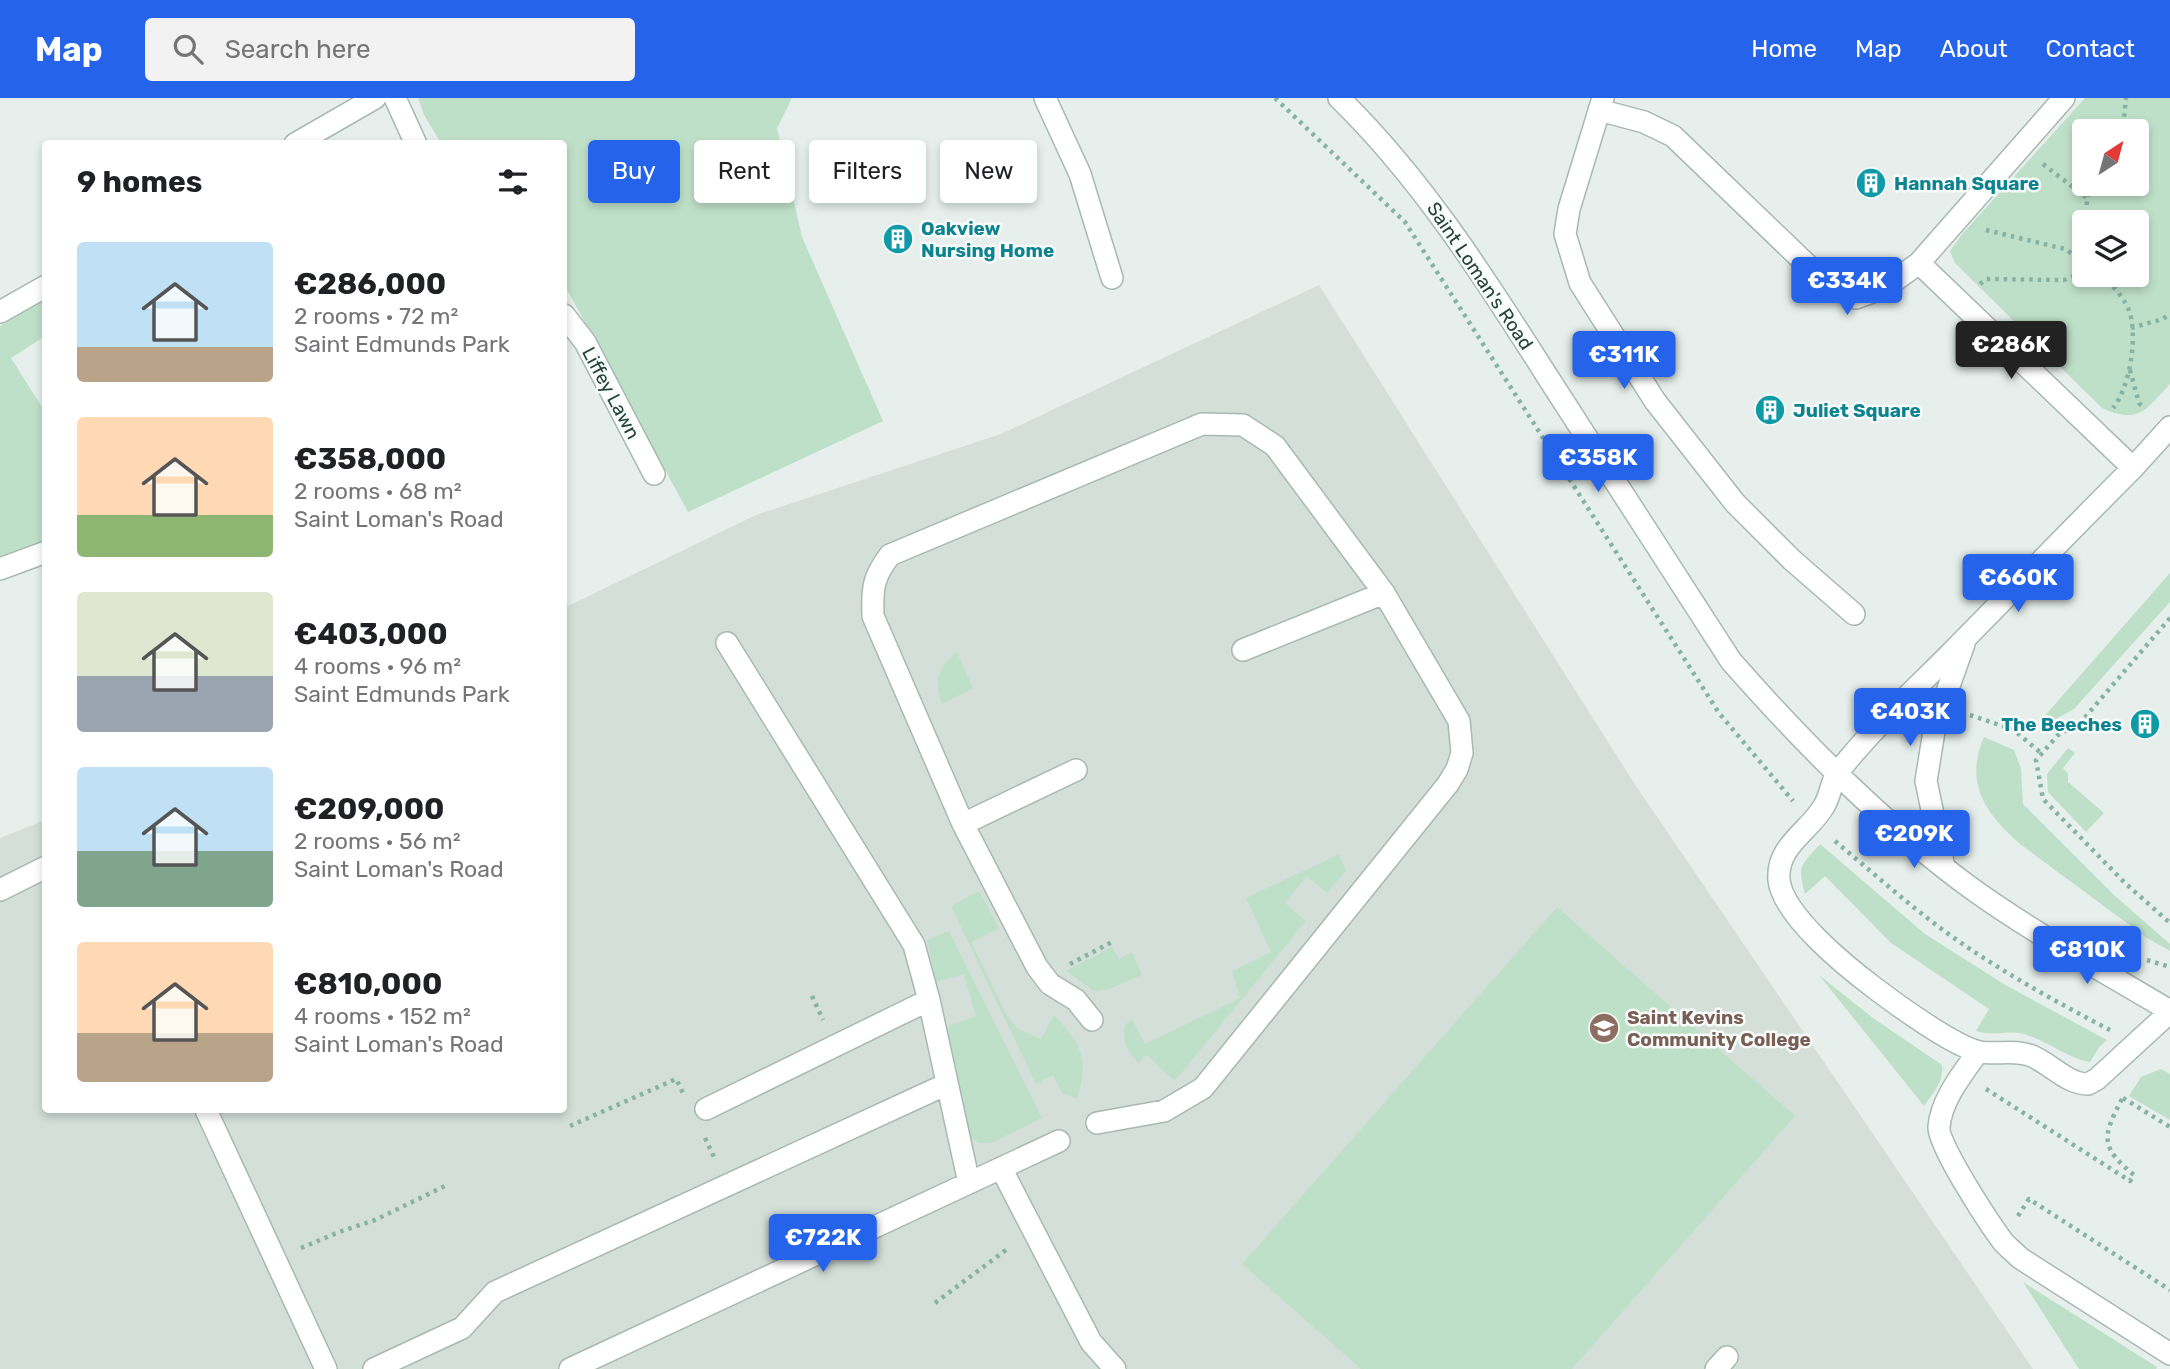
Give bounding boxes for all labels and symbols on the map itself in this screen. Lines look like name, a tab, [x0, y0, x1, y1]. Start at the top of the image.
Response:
north arrow	[2072, 119, 2149, 196]
building icon: Hannah Square	[1854, 166, 1888, 200]
place label: Hannah Square	[1894, 172, 2039, 195]
street label: Saint Loman's Road	[1422, 198, 1538, 354]
place label: Oakview Nursing Home	[921, 217, 1054, 262]
building icon: Oakview Nursing Home	[881, 222, 915, 256]
pin: €334K	[1798, 258, 1896, 317]
pin: €286K	[1962, 322, 2060, 381]
pin: €311K	[1575, 331, 1673, 391]
street label: Liffey Lawn	[577, 343, 645, 443]
building icon: Juliet Square	[1753, 393, 1787, 427]
place label: Juliet Square	[1793, 399, 1921, 422]
pin: €358K	[1549, 434, 1647, 494]
pin: €660K	[1969, 554, 2067, 614]
pin: €403K	[1861, 688, 1959, 748]
building icon: The Beeches	[2128, 707, 2162, 741]
place label: The Beeches	[2001, 713, 2122, 736]
pin: €209K	[1865, 810, 1963, 870]
pin: €810K	[2038, 926, 2136, 986]
place label: Saint Kevins Community College	[1627, 1006, 1811, 1051]
school or university icon: Saint Kevins Community College	[1587, 1011, 1621, 1045]
pin: €722K	[774, 1214, 872, 1274]

